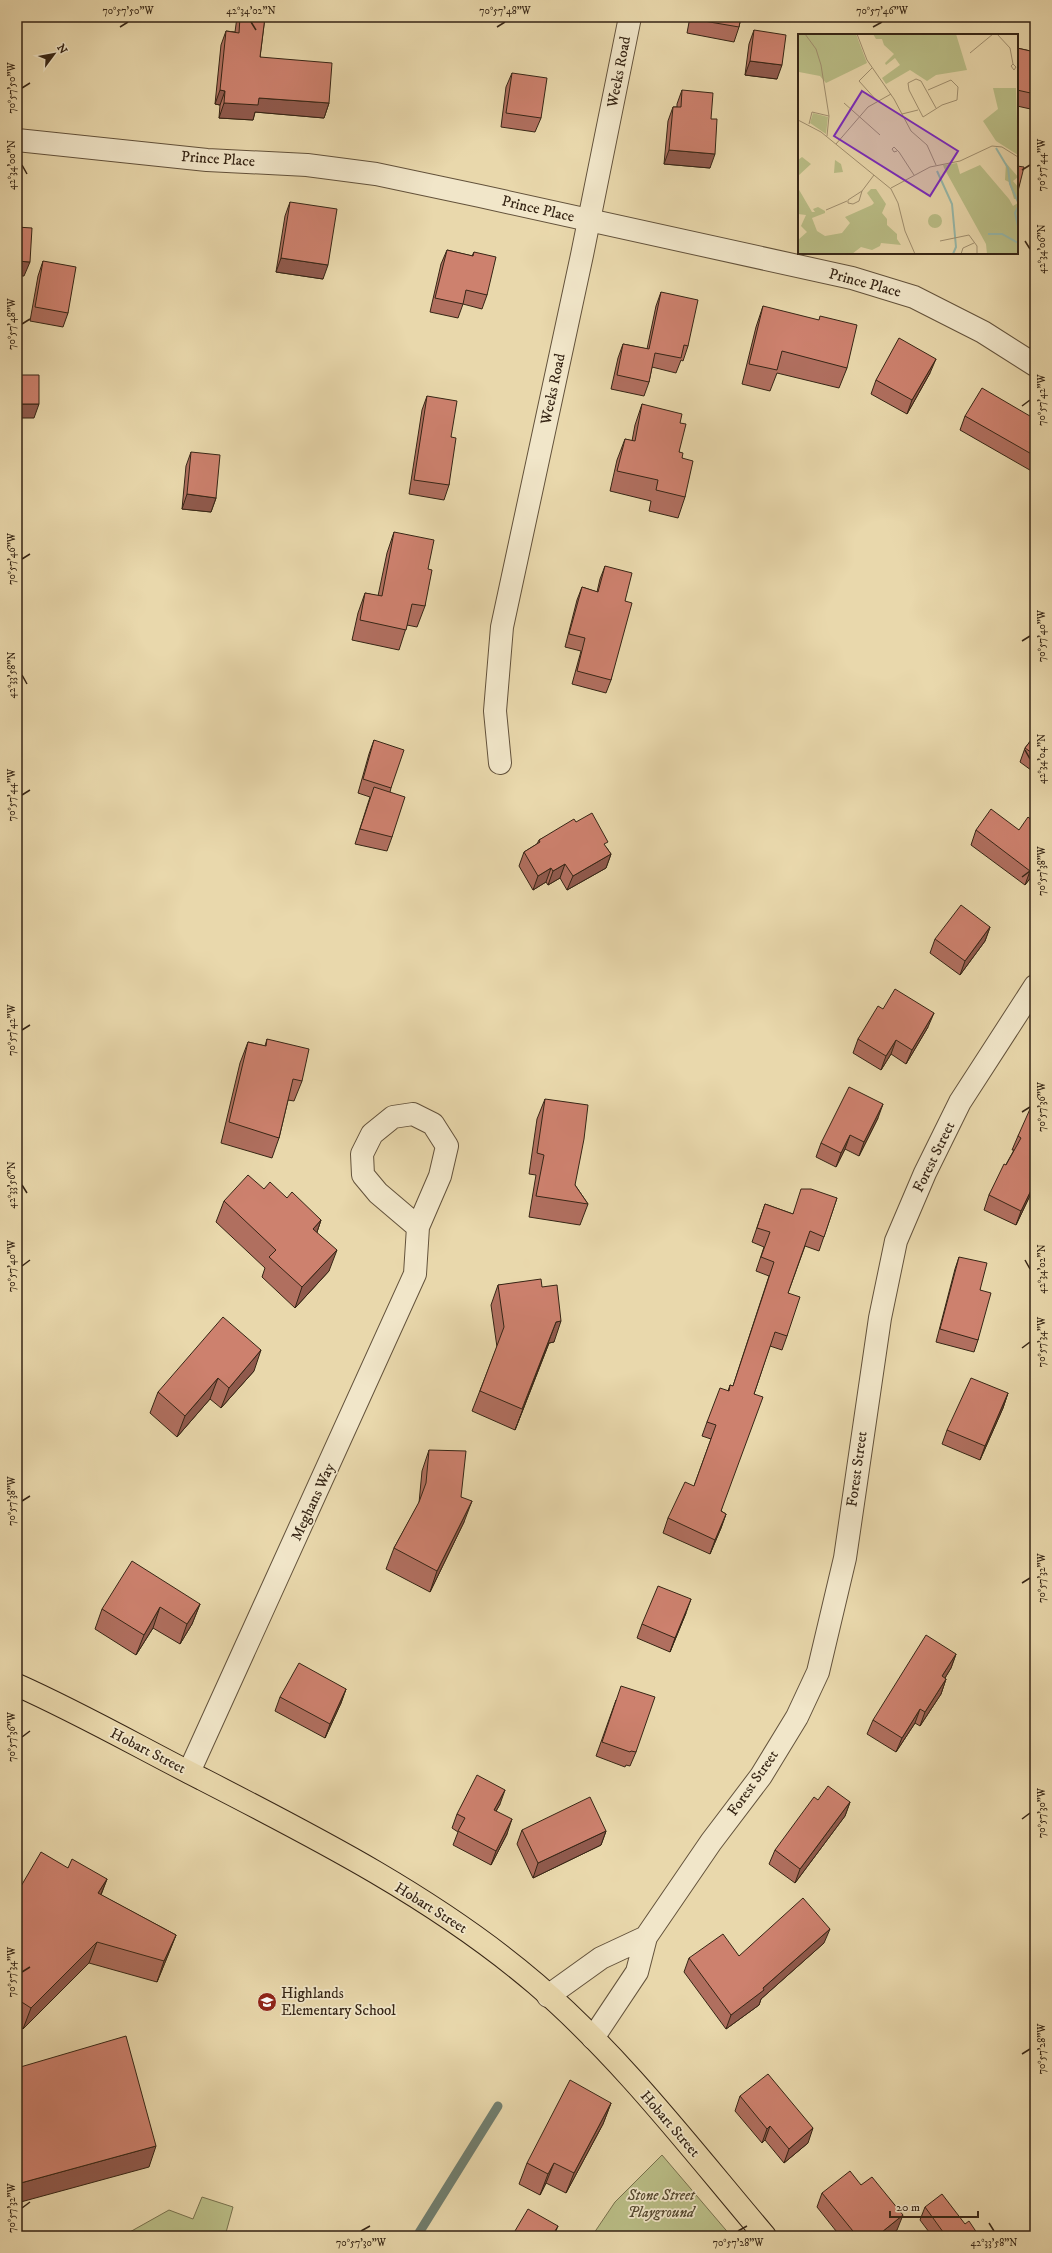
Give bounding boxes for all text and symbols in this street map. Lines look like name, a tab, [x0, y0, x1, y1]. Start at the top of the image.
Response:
text: 70°57'50"W	[102, 5, 154, 17]
text: 42°34'02"N	[226, 5, 276, 17]
text: 70°57'48"W	[479, 5, 532, 17]
text: 70°57'46"W	[856, 5, 909, 17]
north arrow	[34, 34, 74, 74]
street label: Weeks Road	[603, 34, 635, 110]
inset map	[798, 34, 1018, 254]
text: N	[53, 42, 70, 57]
text: 70°57'50"W	[6, 62, 18, 114]
text: 70°57'44"W	[1036, 138, 1048, 191]
text: 42°34'00"N	[6, 140, 18, 190]
street label: Prince Place	[180, 147, 256, 171]
street label: Prince Place	[500, 191, 576, 227]
text: 42°34'06"N	[1036, 224, 1048, 274]
street label: Prince Place	[827, 264, 903, 302]
text: 70°57'48"W	[6, 297, 18, 350]
street label: Weeks Road	[536, 351, 570, 427]
text: 70°57'42"W	[1036, 373, 1048, 426]
text: 70°57'46"W	[6, 532, 18, 585]
text: 70°57'40"W	[1036, 609, 1048, 662]
text: 42°33'58"N	[6, 651, 18, 699]
text: 42°34'04"N	[1036, 734, 1048, 784]
text: 70°57'44"W	[6, 768, 18, 821]
text: 70°57'38"W	[1036, 845, 1048, 896]
text: 70°57'42"W	[6, 1003, 18, 1056]
text: 70°57'36"W	[1036, 1081, 1048, 1132]
street label: Forest Street	[909, 1118, 959, 1195]
text: 42°33'56"N	[6, 1161, 18, 1209]
text: 70°57'40"W	[6, 1239, 18, 1292]
text: 42°34'02"N	[1036, 1244, 1048, 1294]
text: 70°57'34"W	[1036, 1316, 1048, 1367]
street label: Forest Street	[842, 1430, 872, 1508]
street label: Meghans Way	[287, 1459, 340, 1544]
text: 70°57'38"W	[6, 1475, 18, 1526]
text: 70°57'32"W	[1036, 1552, 1048, 1603]
text: 70°57'36"W	[6, 1711, 18, 1762]
street label: Hobart Street	[107, 1724, 189, 1778]
street label: Forest Street	[723, 1746, 783, 1820]
text: 70°57'30"W	[1036, 1787, 1048, 1838]
street label: Hobart Street	[391, 1878, 471, 1938]
text: 70°57'34"W	[6, 1946, 18, 1997]
place label: Highlands Elementary School	[281, 1984, 396, 2020]
school or university icon: Highlands Elementary School	[256, 1991, 278, 2013]
text: 70°57'28"W	[1036, 2023, 1048, 2074]
street label: Hobart Street	[636, 2087, 704, 2161]
text: 70°57'32"W	[6, 2182, 18, 2233]
park label: Stone Street Playground	[626, 2186, 697, 2222]
scale bar	[890, 2193, 978, 2219]
text: 20 m	[896, 2200, 920, 2215]
text: 70°57'30"W	[336, 2237, 387, 2249]
text: 70°57'28"W	[713, 2237, 764, 2249]
text: 42°33'58"N	[970, 2237, 1018, 2249]

